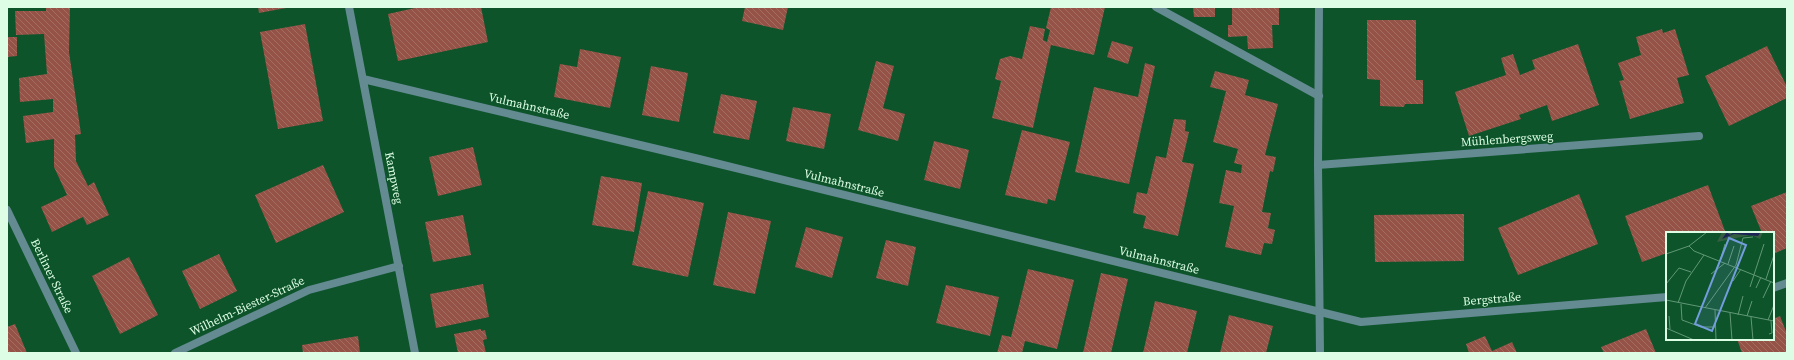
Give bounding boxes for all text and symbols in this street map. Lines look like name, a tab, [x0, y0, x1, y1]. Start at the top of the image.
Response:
street label: Vulmahnstraße	[487, 89, 571, 123]
street label: Mühlenbergsweg	[1460, 128, 1554, 150]
street label: Kampweg	[381, 151, 407, 205]
street label: Vulmahnstraße	[802, 165, 886, 201]
inset map	[1666, 232, 1774, 340]
street label: Berliner Straße	[27, 236, 77, 316]
street label: Vulmahnstraße	[1117, 242, 1201, 278]
street label: Wilhelm-Biester-Straße	[187, 272, 307, 340]
street label: Bergstraße	[1462, 288, 1522, 310]

